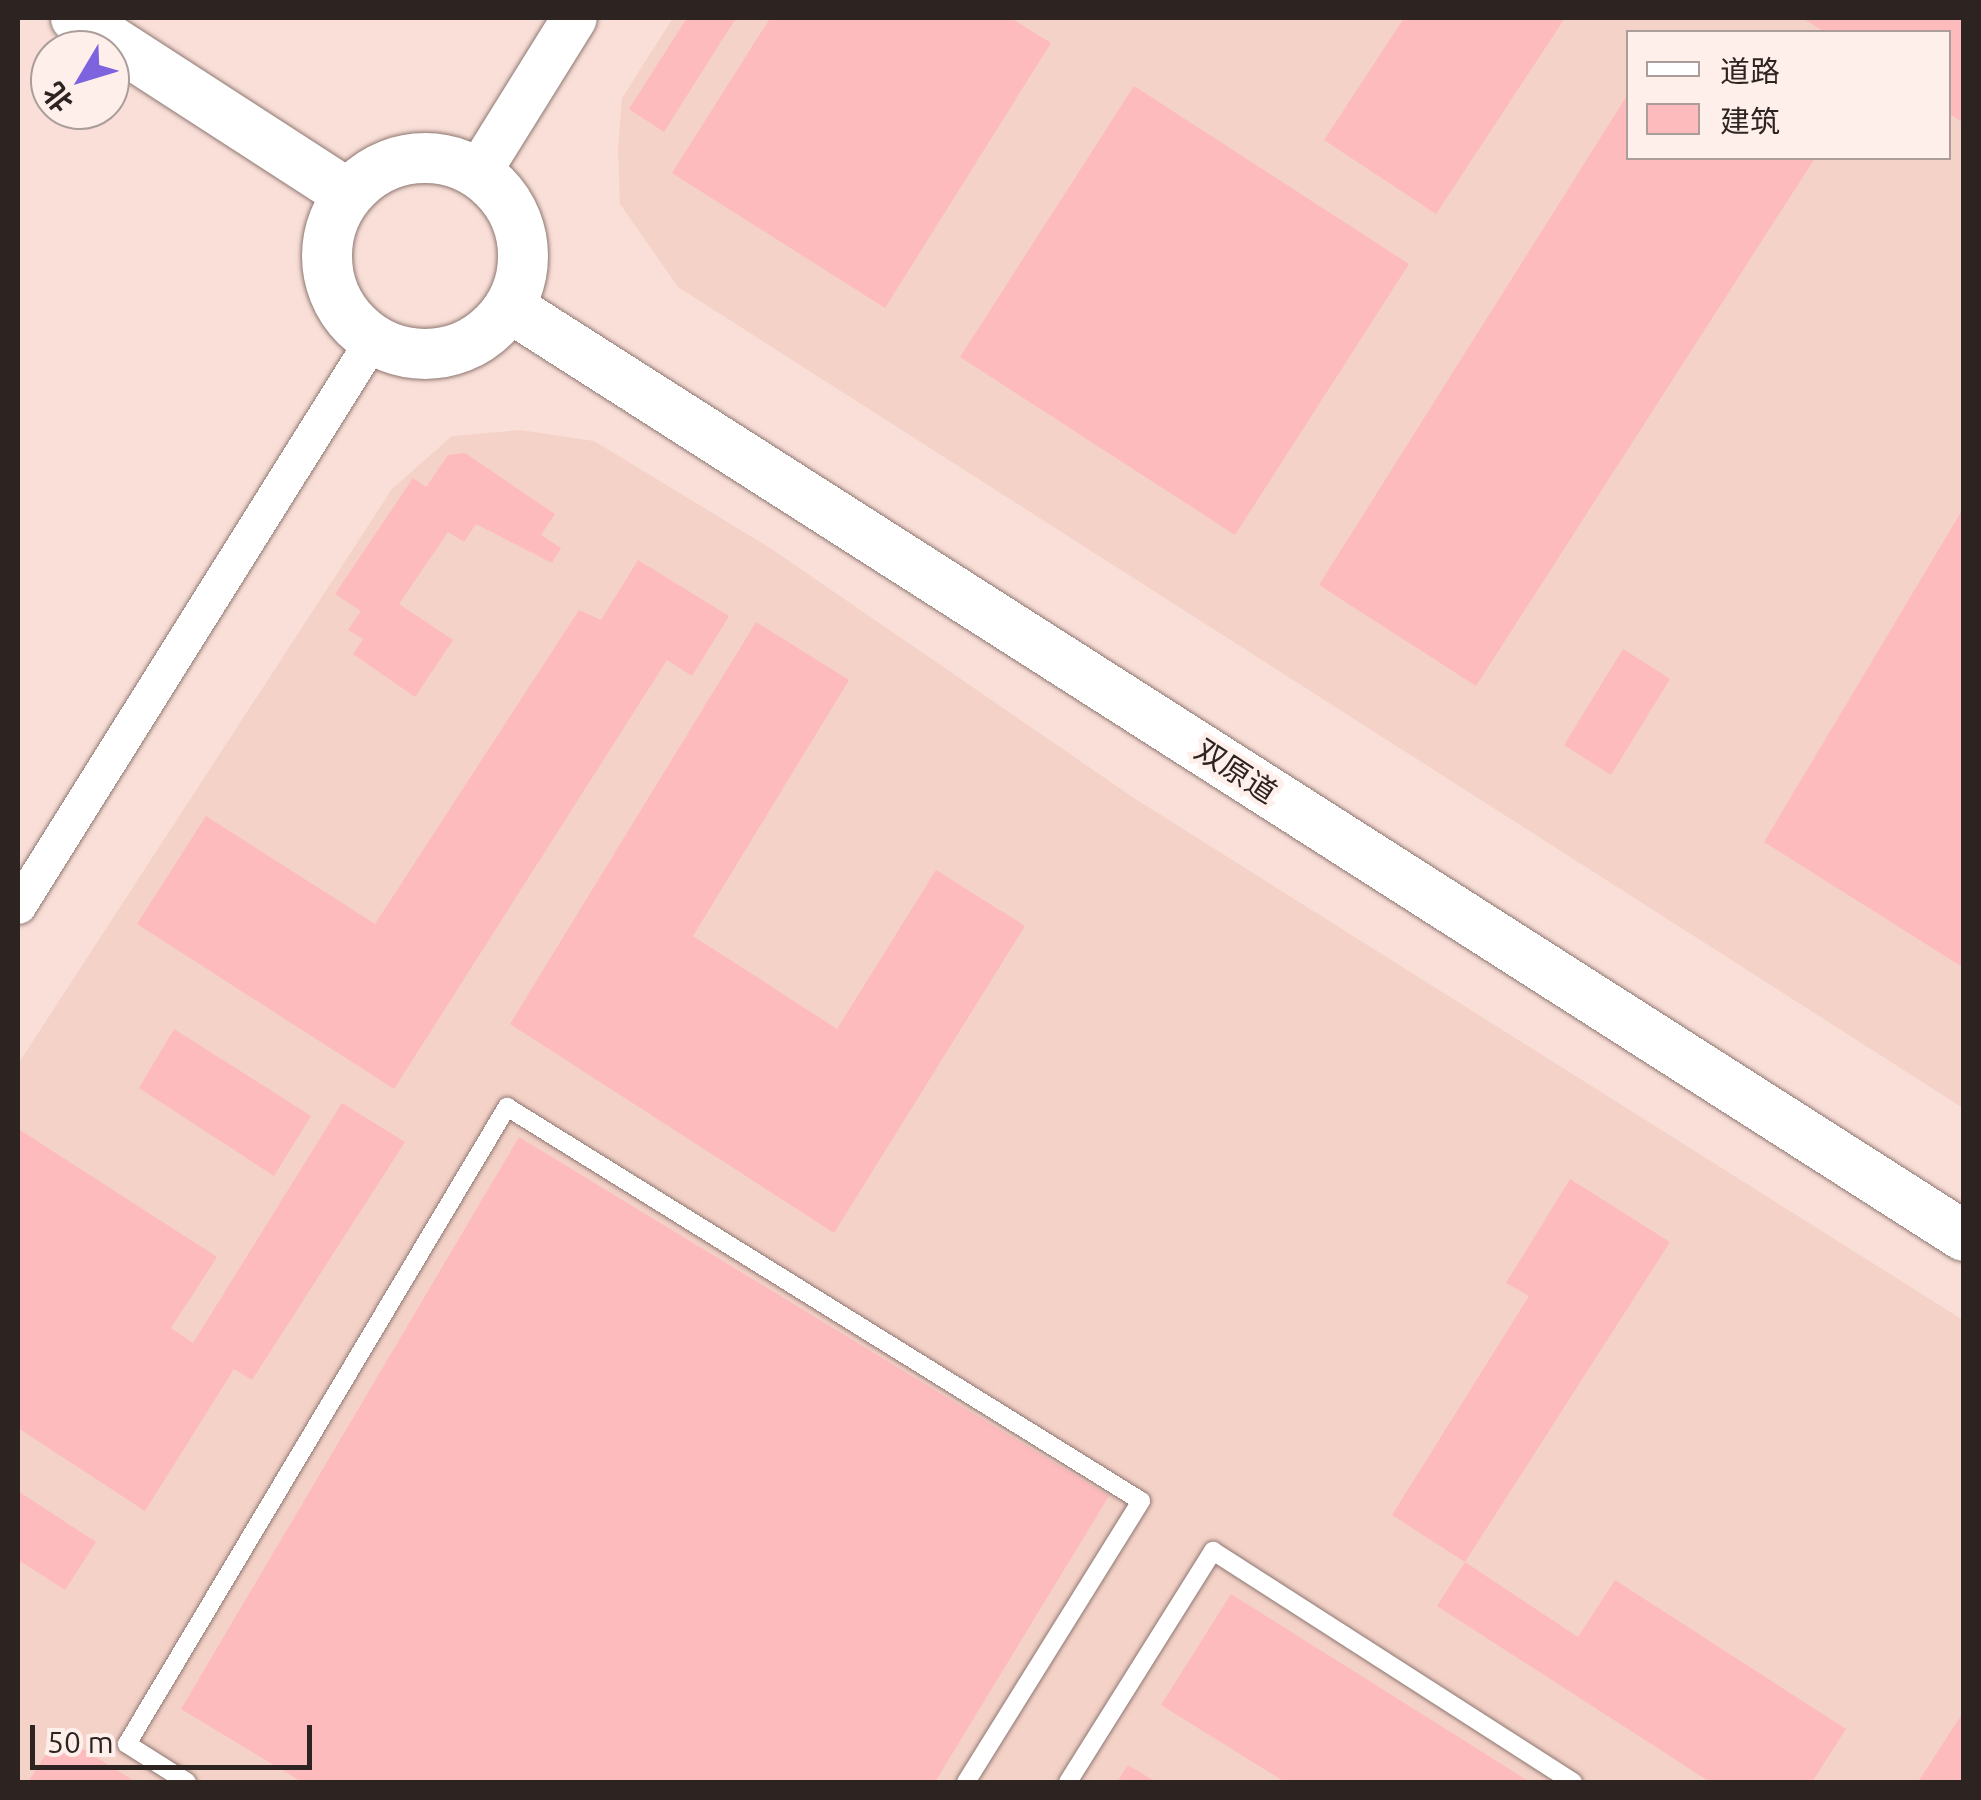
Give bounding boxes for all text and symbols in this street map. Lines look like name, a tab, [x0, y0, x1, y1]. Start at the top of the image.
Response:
north arrow	[30, 30, 130, 130]
legend	[1626, 30, 1951, 160]
text: 道路	[1720, 54, 1780, 88]
text: 北	[37, 77, 78, 118]
text: 建筑	[1720, 104, 1780, 138]
street label: 双原道	[1188, 731, 1284, 811]
scale bar	[35, 1705, 318, 1767]
text: 50 m	[47, 1725, 114, 1759]

